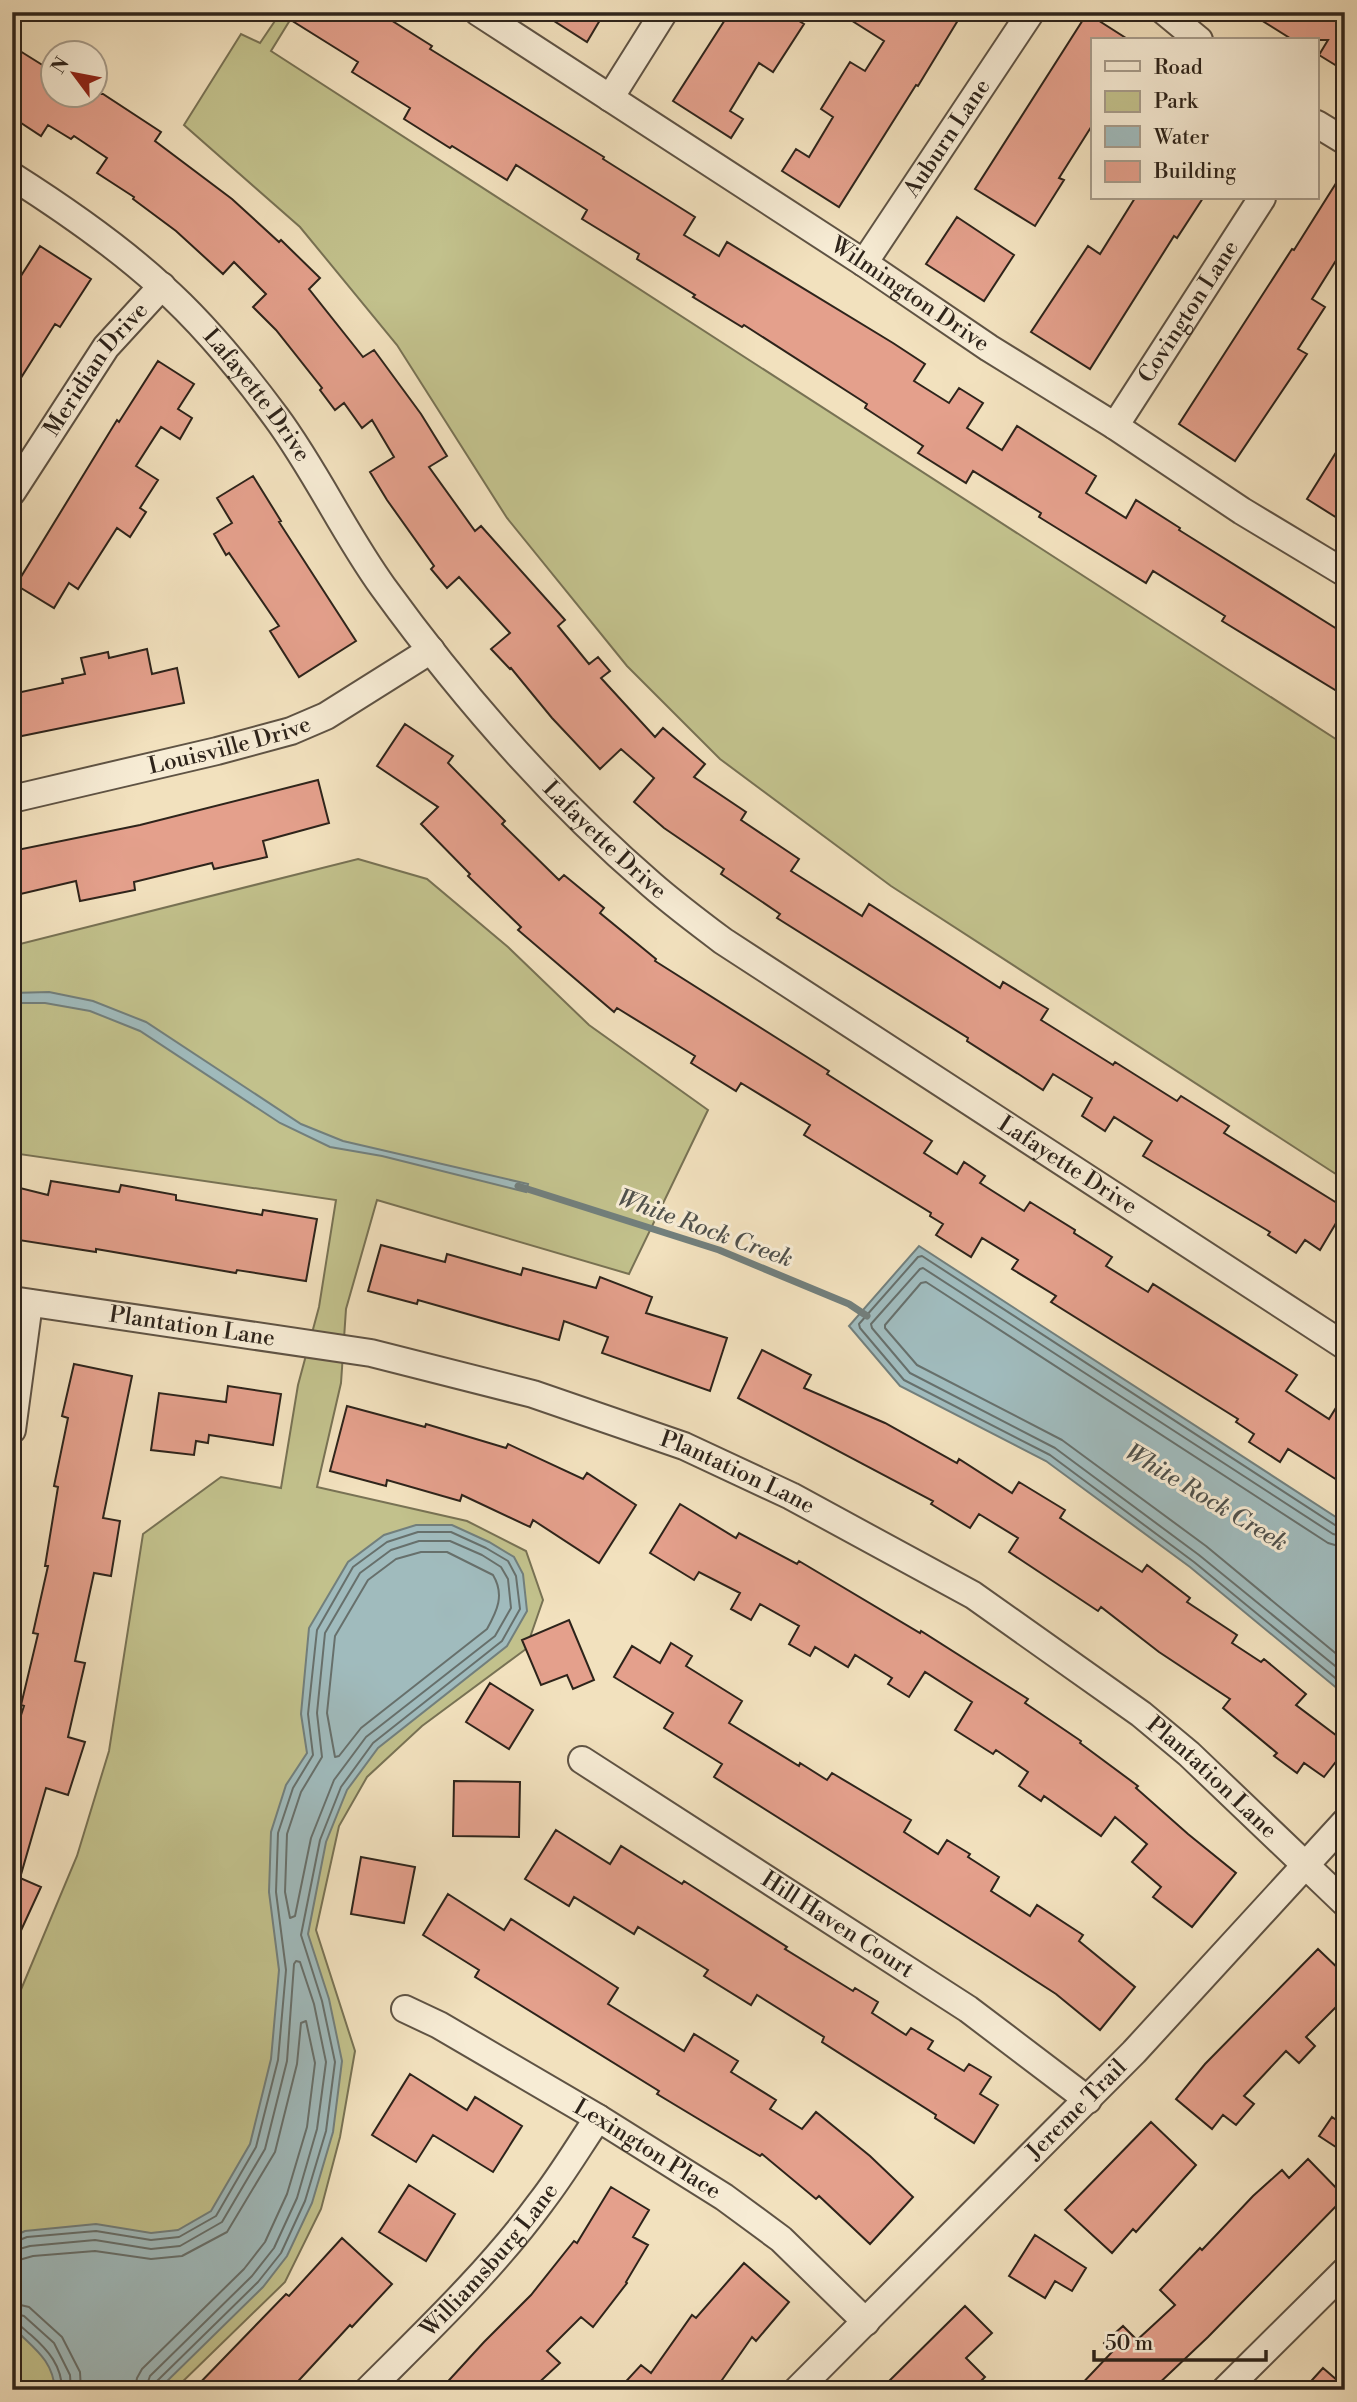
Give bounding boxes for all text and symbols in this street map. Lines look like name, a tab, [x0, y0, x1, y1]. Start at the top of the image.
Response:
north arrow	[38, 38, 108, 108]
legend	[1091, 38, 1318, 200]
text: N	[46, 53, 75, 78]
text: Road	[1154, 55, 1203, 81]
street label: Auburn Lane	[897, 74, 996, 203]
text: Park	[1154, 89, 1199, 115]
text: Water	[1153, 125, 1209, 151]
text: Building	[1153, 159, 1236, 185]
street label: Wilmington Drive	[824, 230, 995, 358]
street label: Covington Lane	[1132, 235, 1245, 388]
street label: Meridian Drive	[38, 296, 154, 441]
street label: Lafayette Drive	[197, 323, 316, 467]
street label: Louisville Drive	[146, 710, 315, 781]
street label: Lafayette Drive	[537, 775, 672, 905]
street label: Lafayette Drive	[993, 1110, 1142, 1221]
water label: White Rock Creek	[613, 1183, 797, 1275]
street label: Plantation Lane	[107, 1301, 277, 1353]
street label: Plantation Lane	[656, 1425, 820, 1520]
water label: White Rock Creek	[1119, 1438, 1293, 1558]
street label: Plantation Lane	[1141, 1711, 1283, 1844]
street label: Hill Haven Court	[756, 1865, 919, 1984]
street label: Jereme Trail	[1020, 2053, 1133, 2166]
street label: Lexington Place	[569, 2093, 726, 2206]
street label: Williamsburg Lane	[414, 2178, 564, 2344]
scale bar	[1094, 2318, 1266, 2362]
text: 50 m	[1105, 2331, 1153, 2357]

